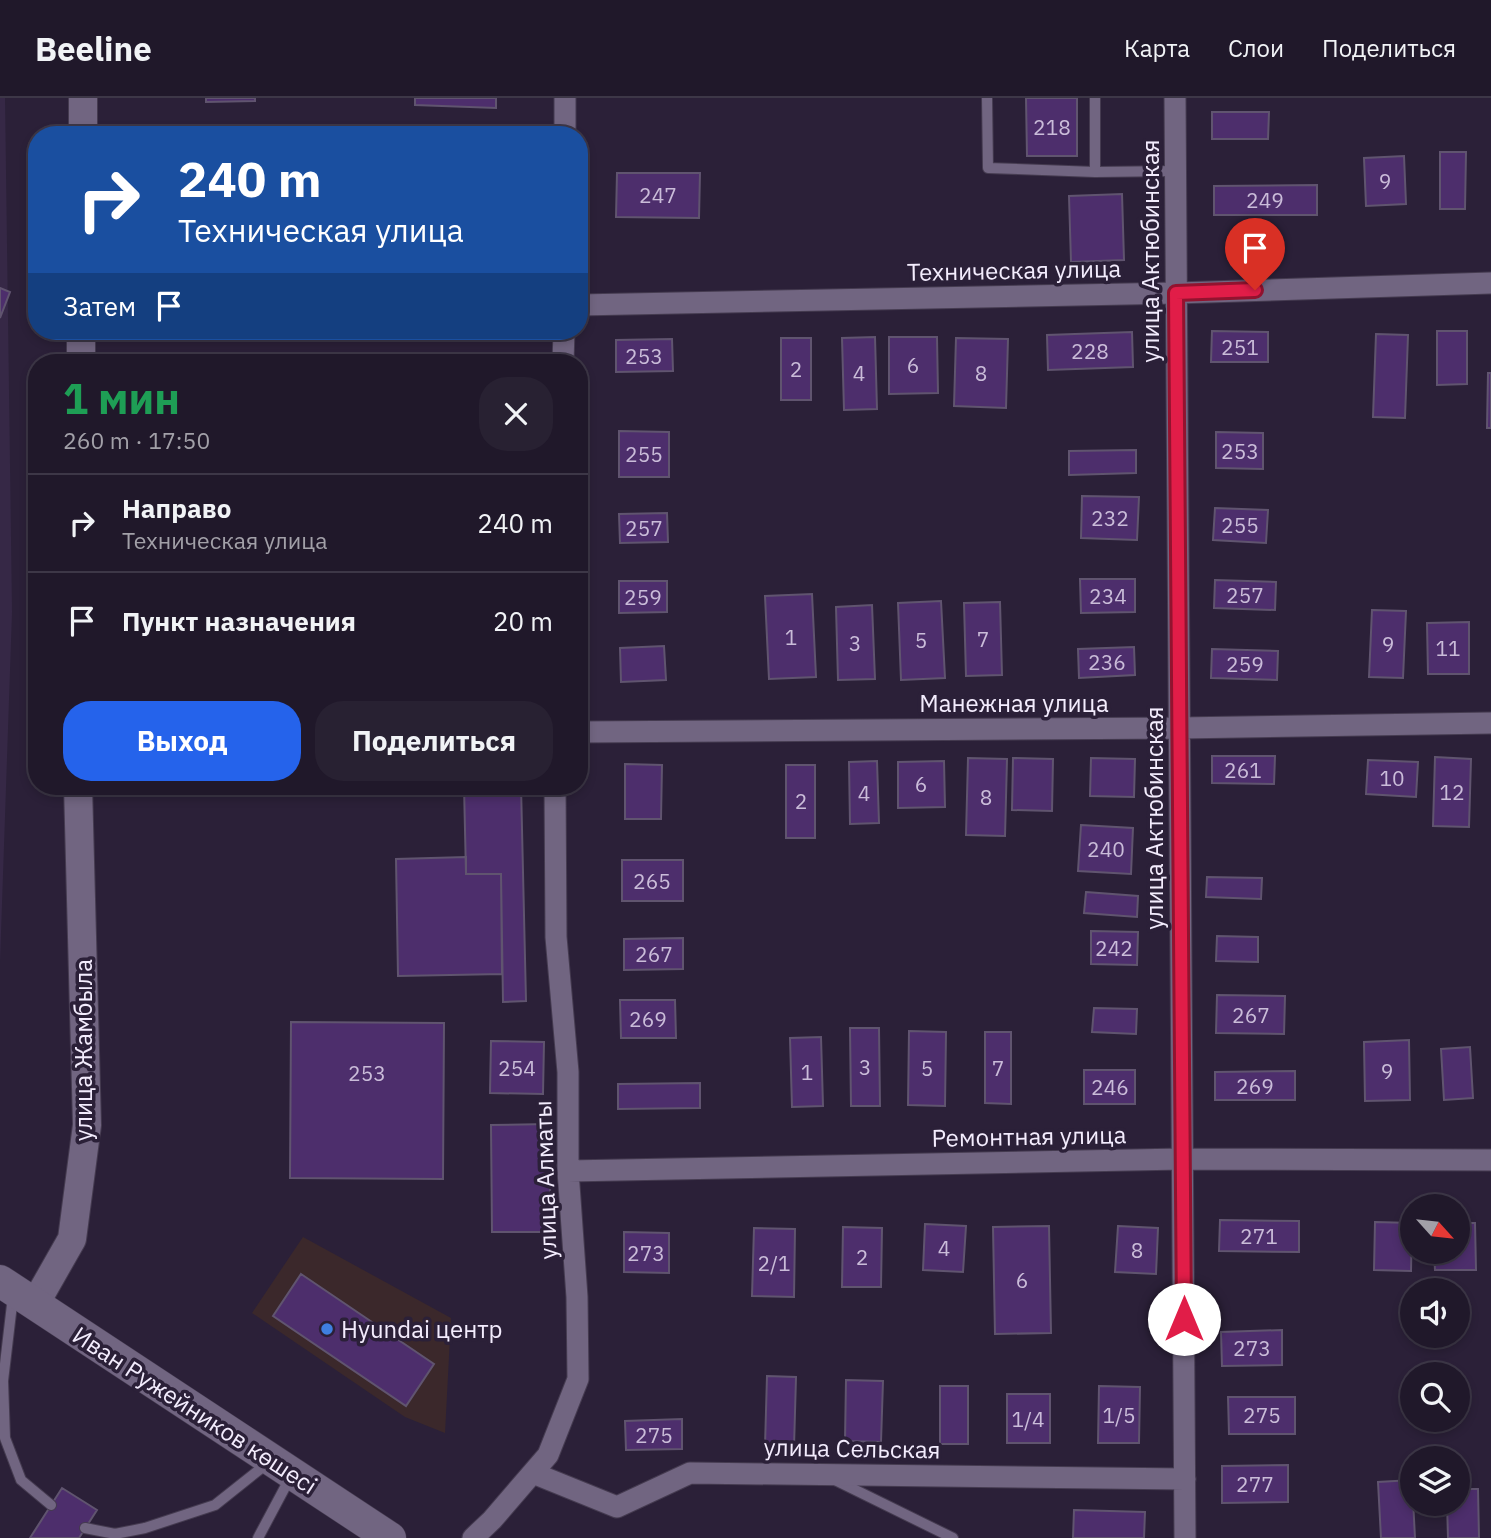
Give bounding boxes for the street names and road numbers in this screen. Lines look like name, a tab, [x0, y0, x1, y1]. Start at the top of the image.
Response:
street label: улица Актюбинская	[1134, 139, 1166, 363]
street label: Техническая улица	[907, 252, 1122, 288]
street label: Манежная улица	[919, 687, 1109, 719]
street label: улица Актюбинская	[1138, 706, 1170, 930]
street label: улица Жамбыла	[67, 959, 99, 1141]
street label: улица Алматы	[526, 1100, 564, 1260]
street label: Ремонтная улица	[931, 1118, 1127, 1154]
street label: Иван Ружейников көшесі	[67, 1319, 323, 1501]
street label: улица Сельская	[763, 1430, 941, 1466]

